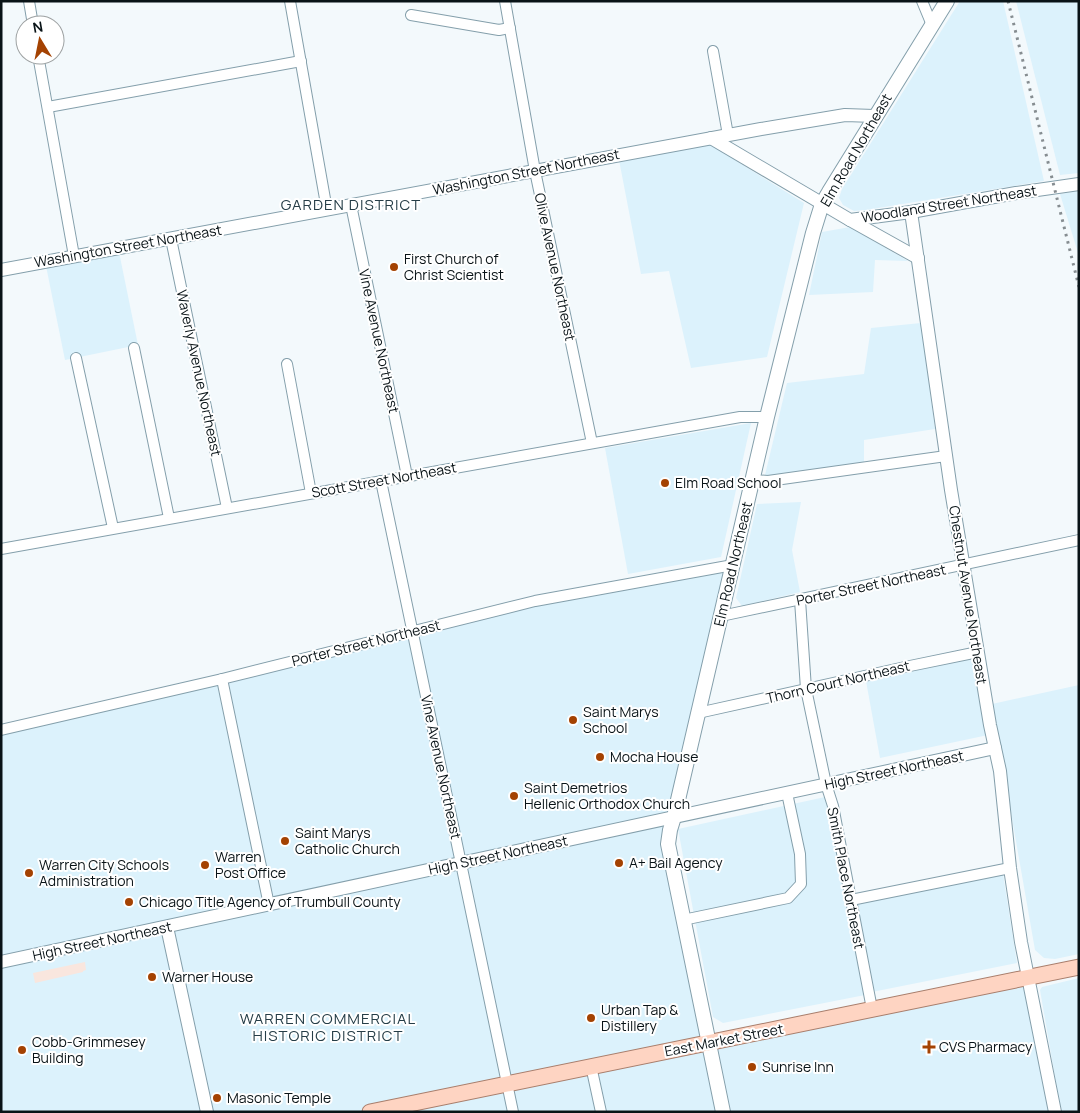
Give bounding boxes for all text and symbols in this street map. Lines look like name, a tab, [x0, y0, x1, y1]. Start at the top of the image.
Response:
north arrow	[15, 15, 65, 65]
text: N	[31, 16, 44, 37]
street label: Elm Road Northeast	[815, 89, 896, 210]
street label: Washington Street Northeast	[431, 144, 621, 199]
street label: Woodland Street Northeast	[860, 180, 1038, 227]
street label: Olive Avenue Northeast	[531, 191, 581, 343]
district label: GARDEN DISTRICT	[281, 194, 421, 215]
street label: Washington Street Northeast	[33, 220, 224, 271]
place label: First Church of Christ Scientist	[404, 249, 504, 284]
marker: First Church of Christ Scientist	[388, 261, 400, 273]
street label: Vine Avenue Northeast	[355, 267, 404, 415]
street label: Waverly Avenue Northeast	[173, 288, 227, 458]
street label: Scott Street Northeast	[310, 457, 458, 502]
place label: Elm Road School	[675, 473, 781, 492]
marker: Elm Road School	[659, 477, 671, 489]
street label: Elm Road Northeast	[709, 499, 756, 628]
street label: Chestnut Avenue Northeast	[945, 504, 992, 686]
street label: Porter Street Northeast	[794, 559, 948, 610]
street label: Porter Street Northeast	[290, 615, 443, 670]
street label: Thorn Court Northeast	[764, 656, 912, 707]
street label: Vine Avenue Northeast	[417, 693, 466, 841]
place label: Saint Marys School	[583, 702, 659, 737]
marker: Saint Marys School	[567, 714, 579, 726]
street label: High Street Northeast	[823, 745, 966, 794]
place label: Mocha House	[610, 747, 698, 766]
marker: Mocha House	[594, 751, 606, 763]
place label: Saint Demetrios Hellenic Orthodox Church	[524, 778, 690, 813]
marker: Saint Demetrios Hellenic Orthodox Church	[508, 790, 520, 802]
street label: Smith Place Northeast	[823, 805, 870, 951]
place label: Saint Marys Catholic Church	[295, 823, 400, 858]
street label: High Street Northeast	[427, 830, 570, 879]
marker: Saint Marys Catholic Church	[279, 835, 291, 847]
place label: Warren Post Office	[215, 847, 286, 882]
place label: A+ Bail Agency	[629, 853, 723, 872]
place label: Warren City Schools Administration	[39, 855, 169, 890]
marker: A+ Bail Agency	[613, 857, 625, 869]
marker: Warren Post Office	[199, 859, 211, 871]
marker: Warren City Schools Administration	[23, 867, 35, 879]
place label: Chicago Title Agency of Trumbull County	[139, 892, 401, 911]
marker: Chicago Title Agency of Trumbull County	[123, 896, 135, 908]
street label: High Street Northeast	[31, 916, 174, 965]
place label: Warner House	[162, 967, 253, 986]
marker: Warner House	[146, 971, 158, 983]
place label: Urban Tap & Distillery	[601, 1000, 678, 1035]
district label: WARREN COMMERCIAL HISTORIC DISTRICT	[240, 1008, 416, 1046]
marker: Urban Tap & Distillery	[585, 1012, 597, 1024]
street label: East Market Street	[663, 1019, 785, 1060]
place label: Cobb-Grimmesey Building	[32, 1032, 146, 1067]
place label: CVS Pharmacy	[939, 1037, 1033, 1056]
marker: CVS Pharmacy	[923, 1041, 935, 1053]
marker: Cobb-Grimmesey Building	[16, 1044, 28, 1056]
place label: Sunrise Inn	[762, 1057, 834, 1076]
marker: Sunrise Inn	[746, 1061, 758, 1073]
place label: Masonic Temple	[227, 1088, 331, 1107]
marker: Masonic Temple	[211, 1092, 223, 1104]

